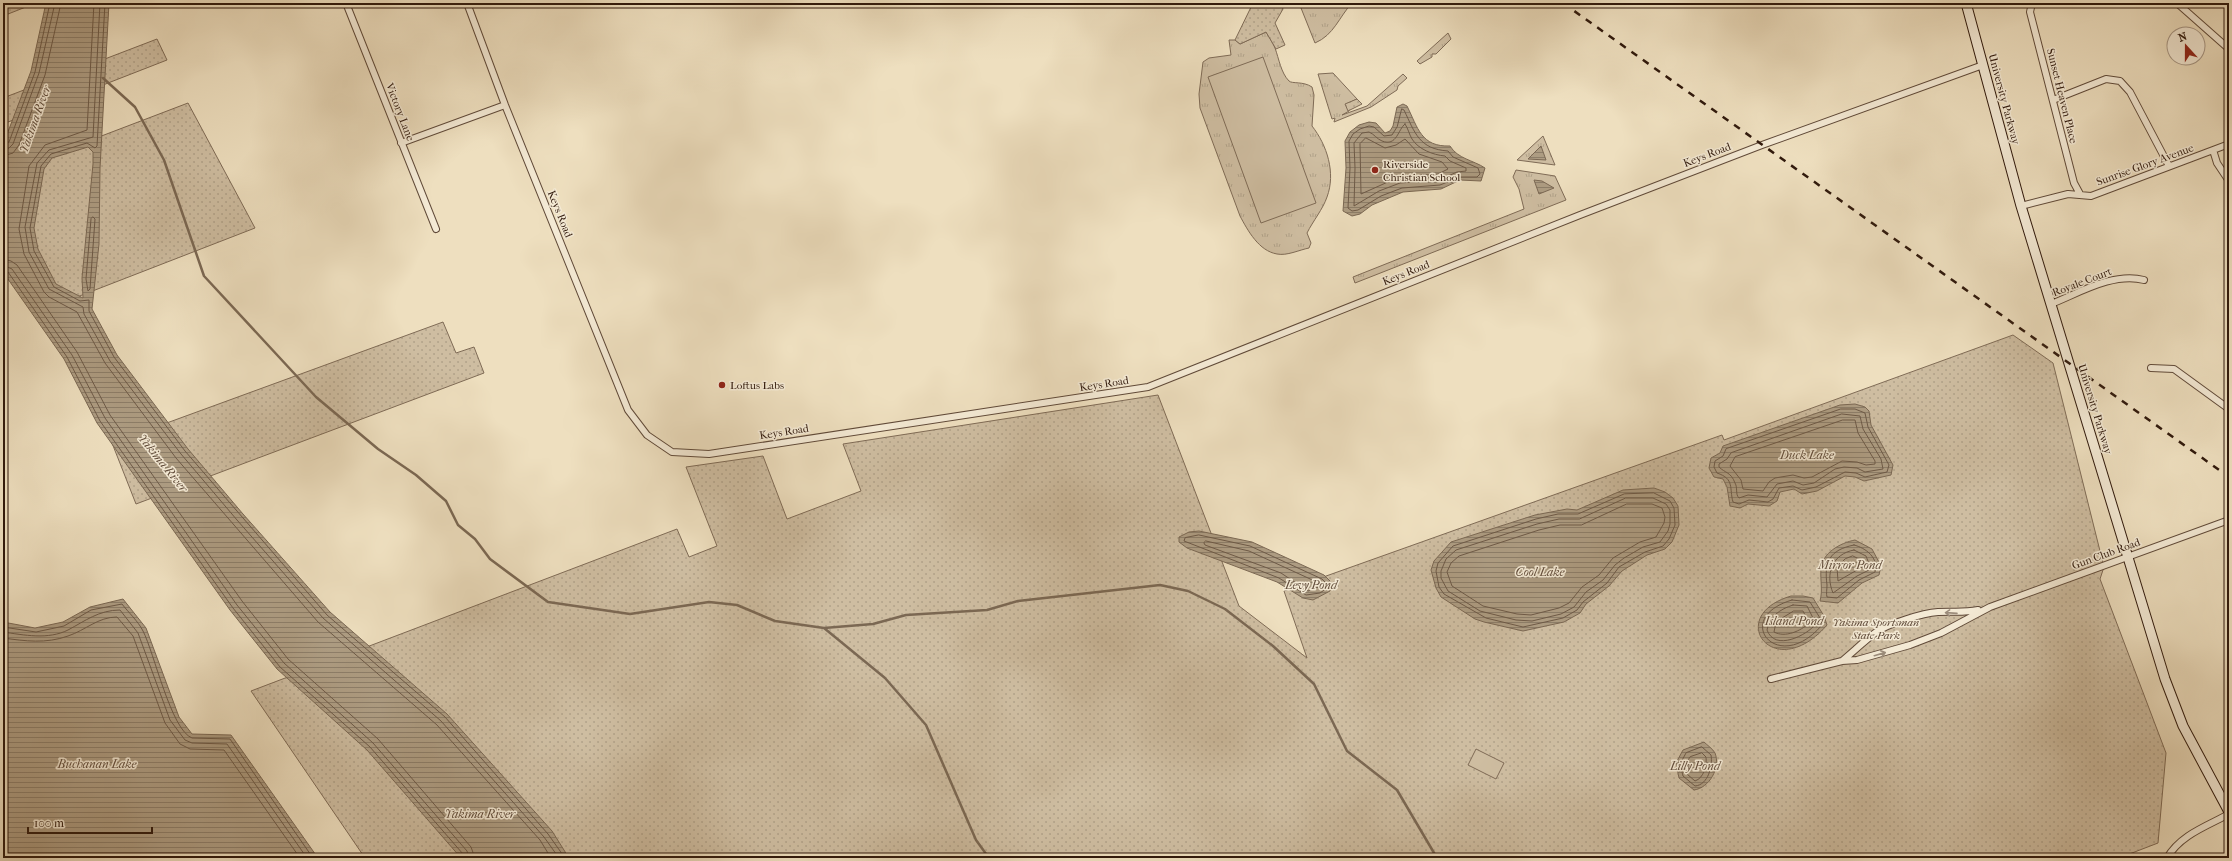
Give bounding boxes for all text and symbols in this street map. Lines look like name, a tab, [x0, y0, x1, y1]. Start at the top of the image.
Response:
north arrow	[2166, 26, 2206, 66]
text: N	[2176, 29, 2189, 45]
street label: Sunset Heaven Place	[2044, 47, 2080, 145]
street label: University Parkway	[1986, 52, 2023, 147]
street label: Victory Lane	[383, 80, 417, 143]
water label: Yakima River	[16, 82, 54, 154]
street label: Keys Road	[1681, 140, 1734, 170]
street label: Sunrise Glory Avenue	[2095, 141, 2196, 189]
place label: Riverside Christian School	[1383, 158, 1460, 184]
marker: Riverside Christian School	[1370, 165, 1380, 175]
street label: Keys Road	[545, 188, 576, 240]
street label: Keys Road	[1380, 257, 1432, 288]
street label: Royale Court	[2051, 265, 2114, 299]
street label: University Parkway	[2075, 362, 2115, 457]
street label: Keys Road	[1078, 374, 1131, 394]
place label: Loftus Labs	[730, 379, 784, 392]
marker: Loftus Labs	[717, 380, 727, 390]
street label: Keys Road	[758, 422, 811, 442]
water label: Yakima River	[135, 431, 192, 496]
water label: Duck Lake	[1779, 448, 1835, 462]
street label: Gun Club Road	[2070, 535, 2143, 572]
water label: Mirror Pond	[1817, 558, 1884, 572]
water label: Cool Lake	[1516, 565, 1566, 579]
water label: Levy Pond	[1284, 578, 1339, 592]
one-way arrow	[1945, 609, 1958, 616]
water label: Island Pond	[1764, 614, 1825, 628]
park label: Yakima Sportsman State Park	[1833, 616, 1919, 642]
one-way arrow	[1873, 650, 1886, 657]
water label: Buchanan Lake	[57, 757, 138, 771]
water label: Lilly Pond	[1669, 759, 1722, 773]
water label: Yakima River	[445, 807, 517, 821]
scale bar	[28, 809, 152, 835]
text: 100 m	[34, 816, 64, 830]

